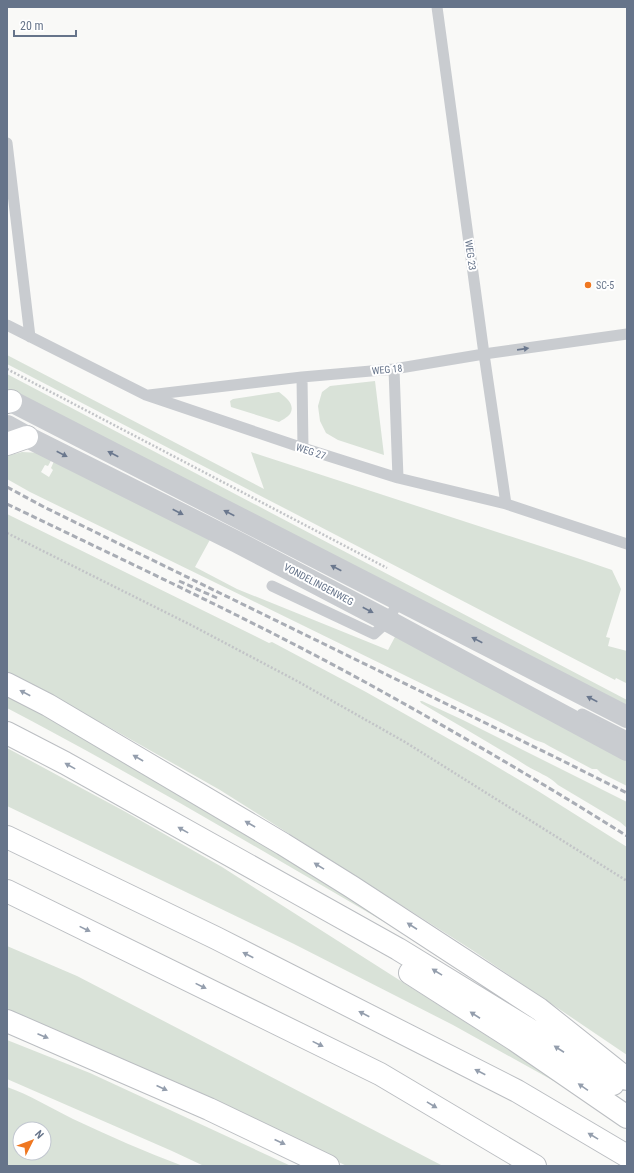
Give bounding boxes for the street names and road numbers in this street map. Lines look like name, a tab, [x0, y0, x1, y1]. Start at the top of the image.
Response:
street label: WEG 23	[463, 239, 478, 271]
street label: WEG 18	[371, 362, 403, 377]
street label: WEG 27	[295, 442, 327, 461]
street label: VONDELINGENWEG	[282, 561, 356, 608]

